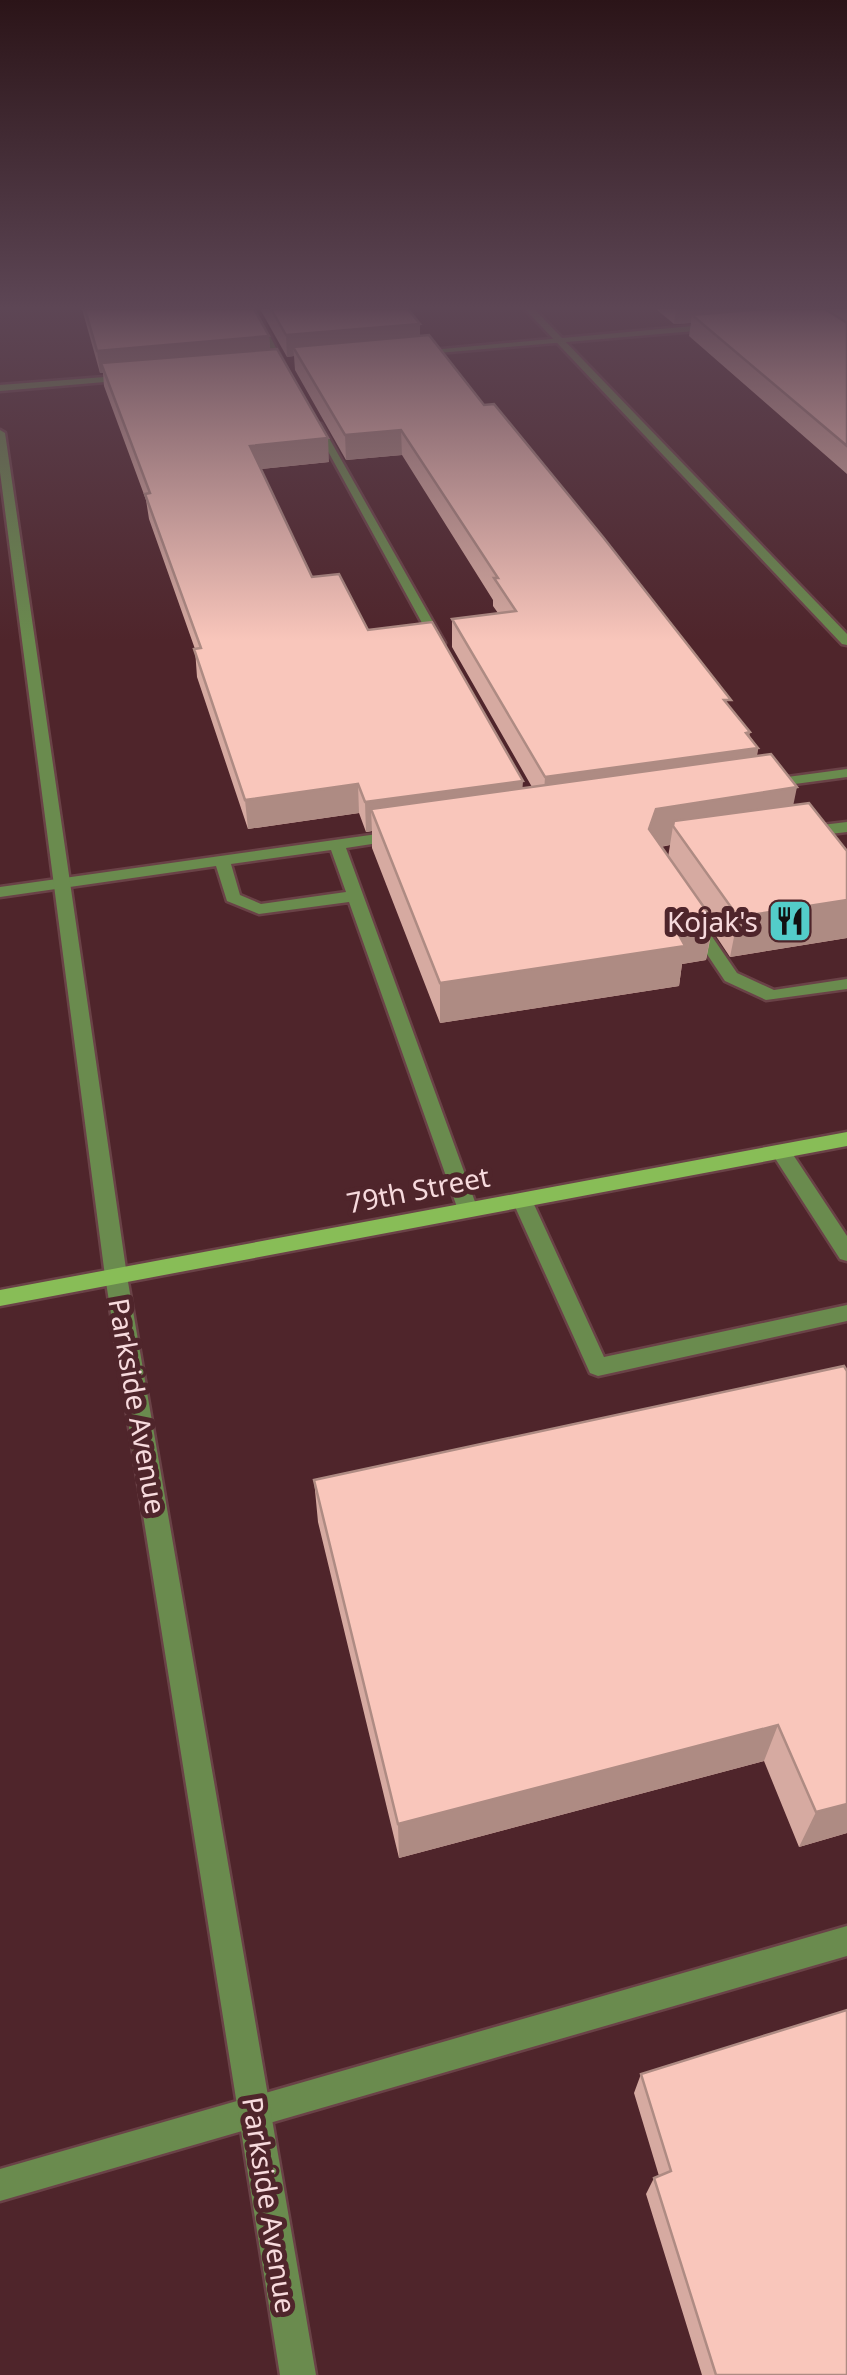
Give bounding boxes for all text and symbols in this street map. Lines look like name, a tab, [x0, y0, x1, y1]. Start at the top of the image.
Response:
restaurant icon: Kojak's	[767, 898, 813, 944]
place label: Kojak's	[667, 902, 758, 940]
street label: 79th Street	[343, 1157, 493, 1221]
street label: Parkside Avenue	[100, 1295, 176, 1517]
street label: Parkside Avenue	[234, 2094, 306, 2316]

